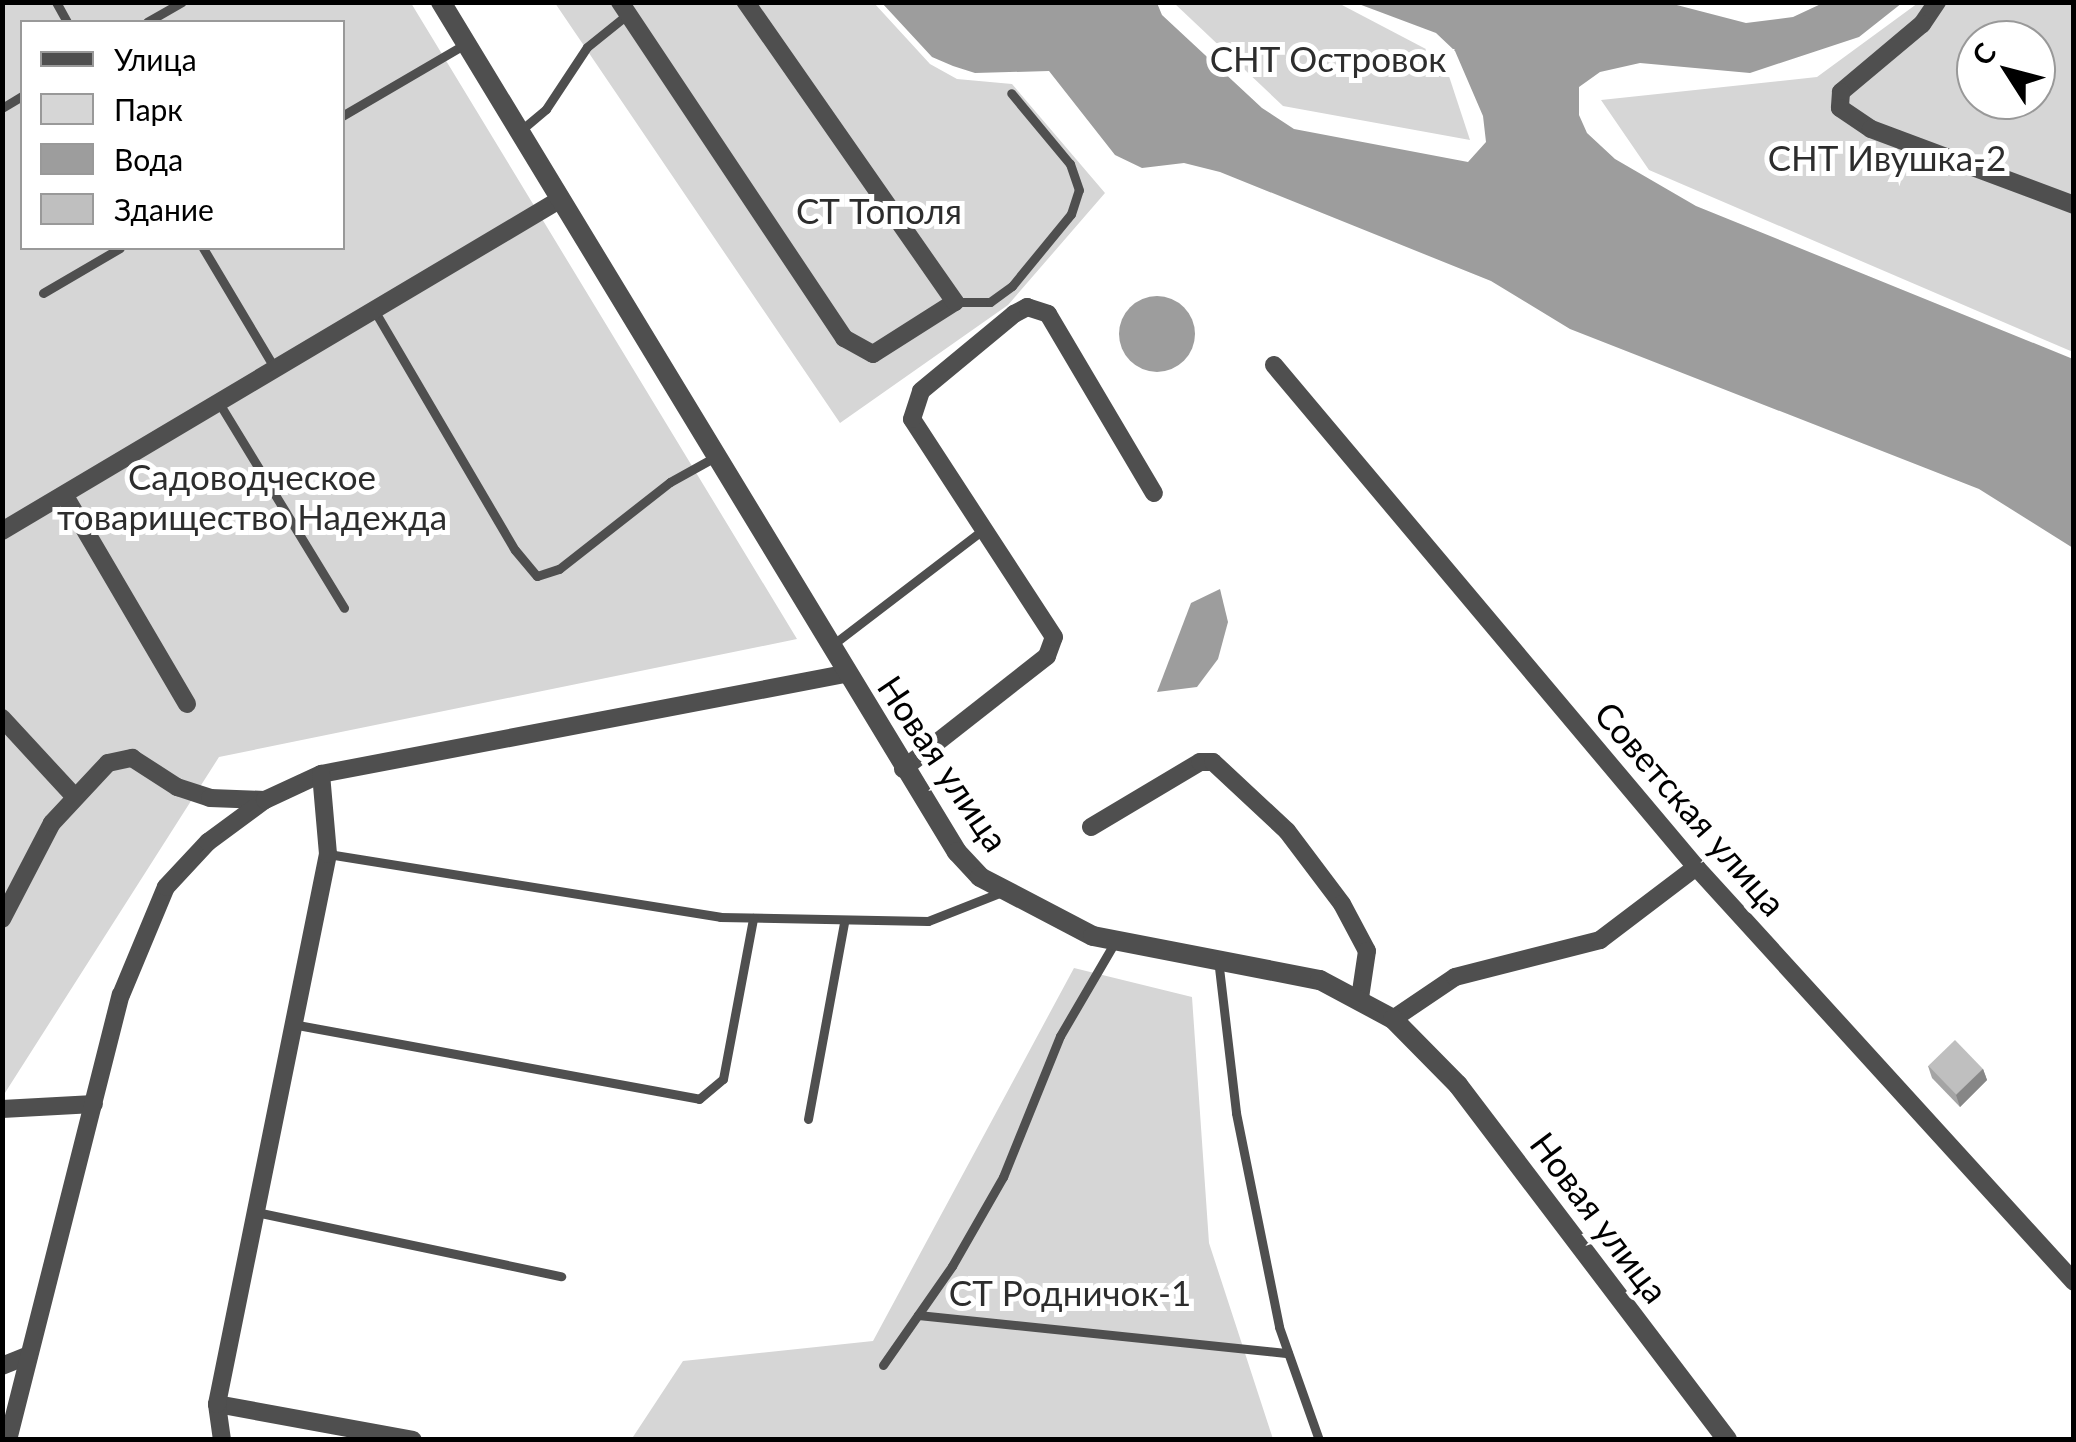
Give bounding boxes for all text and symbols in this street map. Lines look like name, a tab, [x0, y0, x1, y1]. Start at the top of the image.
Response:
legend	[20, 20, 345, 250]
north arrow	[1956, 20, 2056, 120]
text: С	[1964, 36, 2003, 71]
park label: СНТ Островок	[1210, 37, 1446, 79]
text: Улица	[114, 41, 197, 77]
text: Парк	[114, 91, 183, 127]
park label: СНТ Ивушка-2	[1768, 136, 2006, 178]
text: Вода	[114, 141, 183, 177]
park label: СТ Тополя	[796, 189, 962, 231]
text: Здание	[114, 191, 214, 227]
park label: Садоводческое товарищество Надежда	[57, 455, 447, 537]
street label: Новая улица	[870, 667, 1018, 859]
street label: Советская улица	[1587, 693, 1795, 923]
street label: Новая улица	[1522, 1123, 1678, 1311]
park label: СТ Родничок-1	[949, 1271, 1191, 1313]

